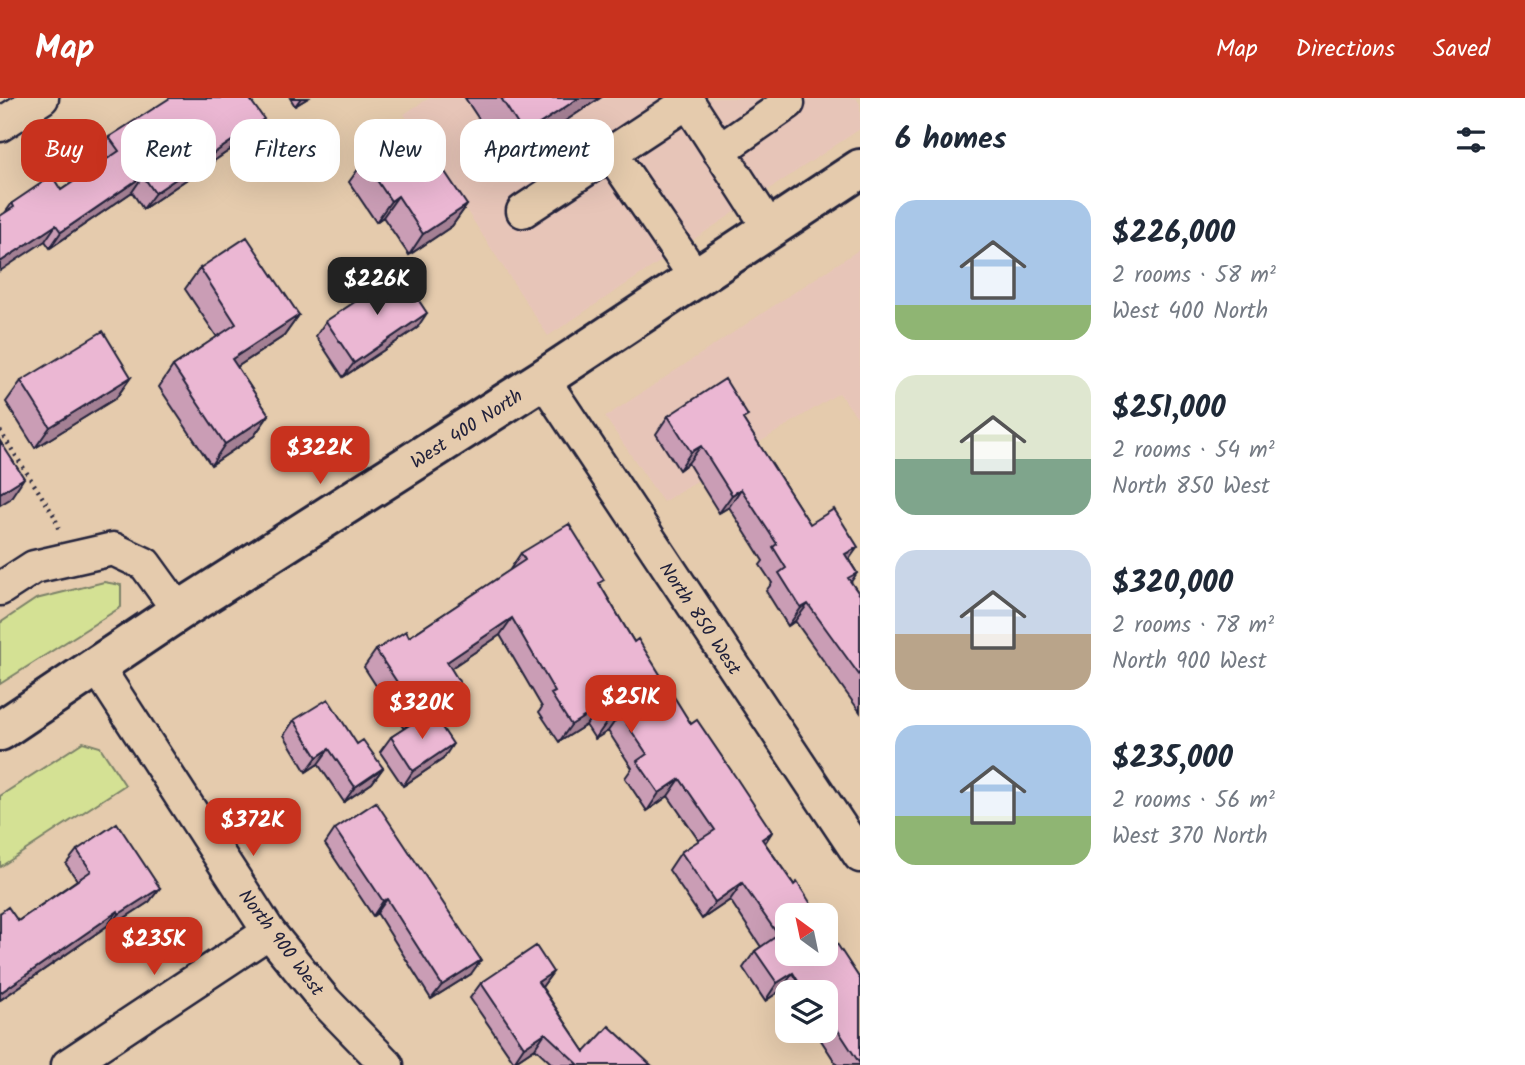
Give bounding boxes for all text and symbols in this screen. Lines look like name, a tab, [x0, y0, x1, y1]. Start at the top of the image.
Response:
text: Map	[35, 23, 95, 76]
text: Map	[1216, 30, 1258, 69]
text: Directions	[1296, 30, 1395, 69]
text: Saved	[1433, 30, 1490, 69]
text: 6 homes	[895, 116, 1007, 164]
chip: Buy	[21, 119, 107, 182]
chip: Rent	[121, 119, 216, 182]
chip: Filters	[230, 119, 340, 182]
chip: New	[354, 119, 446, 182]
chip: Apartment	[460, 119, 614, 182]
icon: filters	[1452, 121, 1490, 159]
text: $226,000	[1112, 210, 1235, 258]
icon: home	[951, 228, 1035, 312]
pin: $226K	[328, 258, 426, 317]
text: 2 rooms · 58 m²	[1112, 258, 1276, 294]
text: $226K	[344, 262, 410, 298]
text: West 400 North	[1112, 294, 1268, 330]
street label: West 400 North	[405, 382, 529, 477]
text: $251,000	[1112, 385, 1226, 433]
icon: home	[951, 403, 1035, 487]
pin: $322K	[271, 426, 369, 486]
text: $322K	[287, 431, 353, 467]
text: 2 rooms · 54 m²	[1112, 433, 1275, 469]
text: North 850 West	[1112, 469, 1270, 505]
street label: North 850 West	[650, 557, 749, 682]
text: $320,000	[1112, 560, 1233, 608]
icon: home	[951, 578, 1035, 662]
text: 2 rooms · 78 m²	[1112, 608, 1274, 644]
text: North 900 West	[1112, 644, 1267, 680]
pin: $251K	[582, 676, 680, 735]
text: $251K	[601, 680, 661, 716]
pin: $320K	[373, 682, 471, 741]
text: $320K	[389, 686, 455, 722]
text: $235,000	[1112, 735, 1233, 783]
icon: home	[951, 753, 1035, 837]
text: 2 rooms · 56 m²	[1112, 783, 1275, 819]
pin: $372K	[204, 798, 302, 858]
text: $372K	[221, 803, 285, 839]
text: West 370 North	[1112, 819, 1268, 855]
street label: North 900 West	[230, 883, 331, 1004]
north arrow	[775, 903, 838, 966]
map controls	[775, 903, 838, 1043]
pin: $235K	[105, 918, 203, 977]
text: $235K	[121, 922, 187, 958]
button: layers	[775, 980, 838, 1043]

